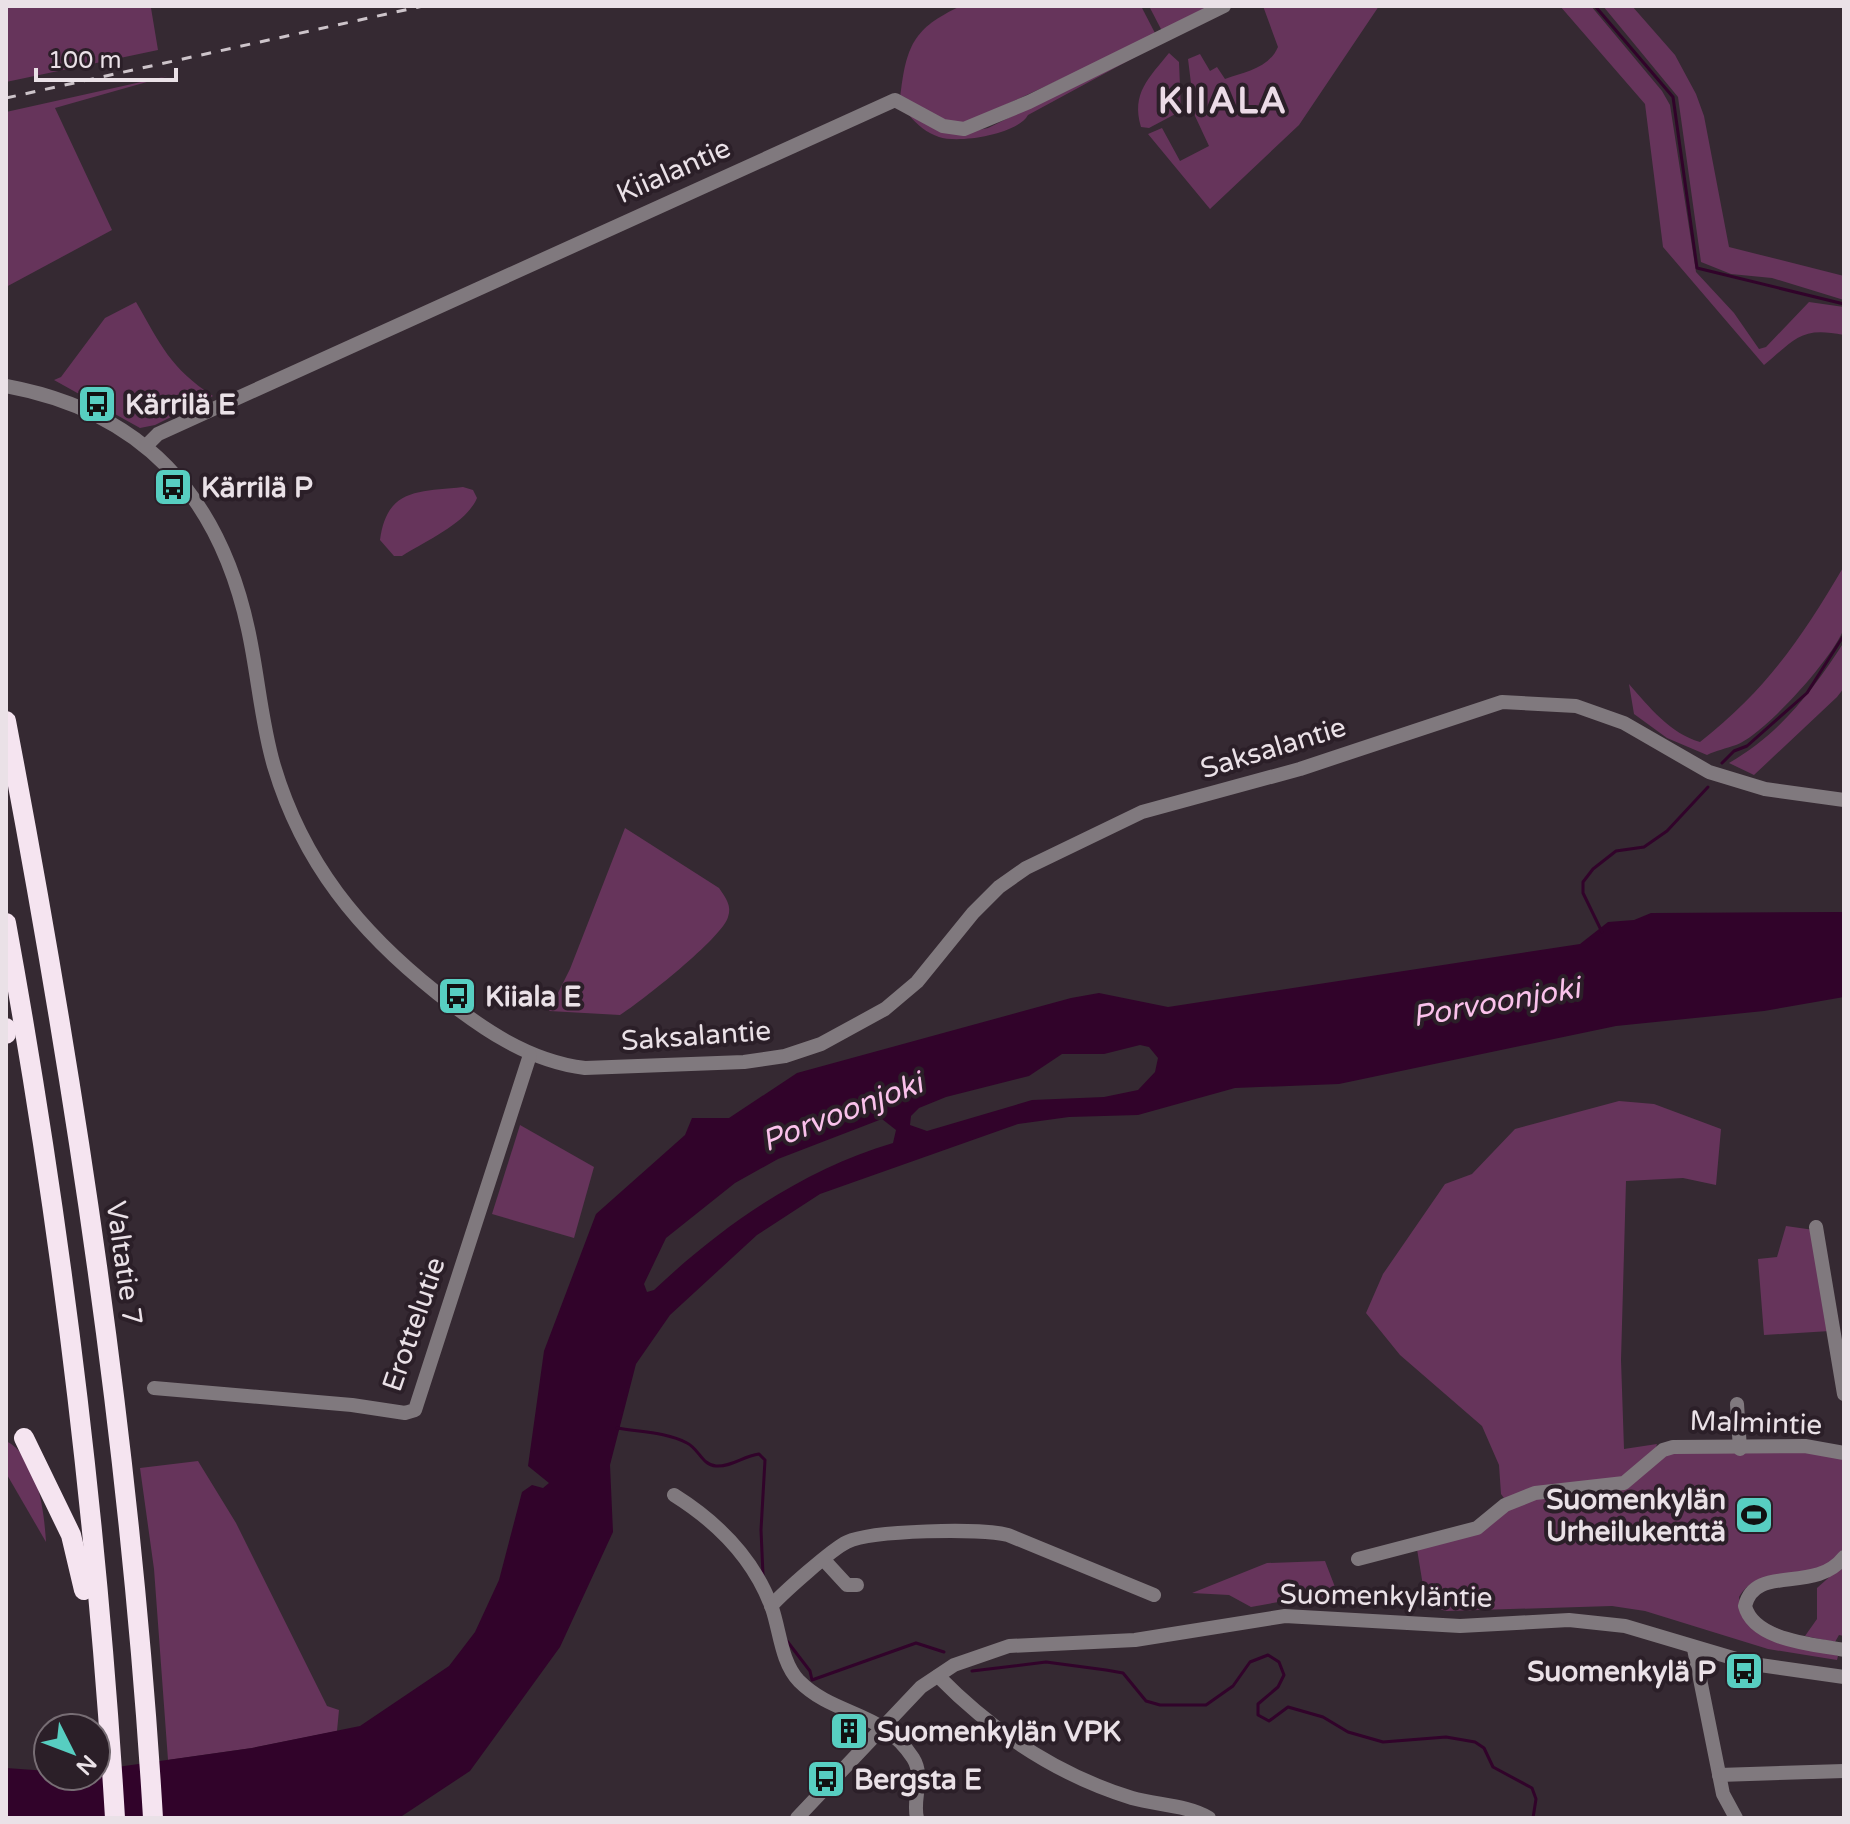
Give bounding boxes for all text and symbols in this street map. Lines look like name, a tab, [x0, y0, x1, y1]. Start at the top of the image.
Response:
scale bar	[36, 32, 176, 82]
text: 100 m	[48, 46, 122, 75]
district label: KIIALA	[1158, 80, 1288, 123]
street label: Kiialantie	[611, 131, 736, 211]
bus stop icon: Kärrilä E	[76, 383, 118, 425]
place label: Kärrilä E	[125, 388, 236, 422]
bus stop icon: Kärrilä P	[152, 466, 194, 508]
place label: Kärrilä P	[201, 471, 313, 505]
street label: Saksalantie	[1196, 710, 1350, 786]
water label: Porvoonjoki	[1409, 969, 1586, 1035]
bus stop icon: Kiiala E	[436, 975, 478, 1017]
place label: Kiiala E	[485, 980, 581, 1014]
street label: Saksalantie	[620, 1014, 772, 1058]
water label: Porvoonjoki	[756, 1064, 931, 1160]
street label: Valtatie 7	[98, 1199, 150, 1327]
street label: Erottelutie	[375, 1253, 453, 1396]
street label: Malmintie	[1689, 1404, 1823, 1442]
place label: Suomenkylän Urheilukenttä	[1546, 1483, 1726, 1549]
sports icon: Suomenkylän Urheilukenttä	[1733, 1494, 1775, 1536]
street label: Suomenkyläntie	[1279, 1577, 1493, 1615]
bus stop icon: Suomenkylä P	[1723, 1650, 1765, 1692]
place label: Suomenkylä P	[1527, 1655, 1716, 1689]
building icon: Suomenkylän VPK	[828, 1710, 870, 1752]
north arrow	[32, 1712, 112, 1792]
place label: Suomenkylän VPK	[877, 1715, 1121, 1749]
text: N	[71, 1749, 102, 1780]
bus stop icon: Bergsta E	[805, 1758, 847, 1800]
place label: Bergsta E	[854, 1763, 982, 1797]

